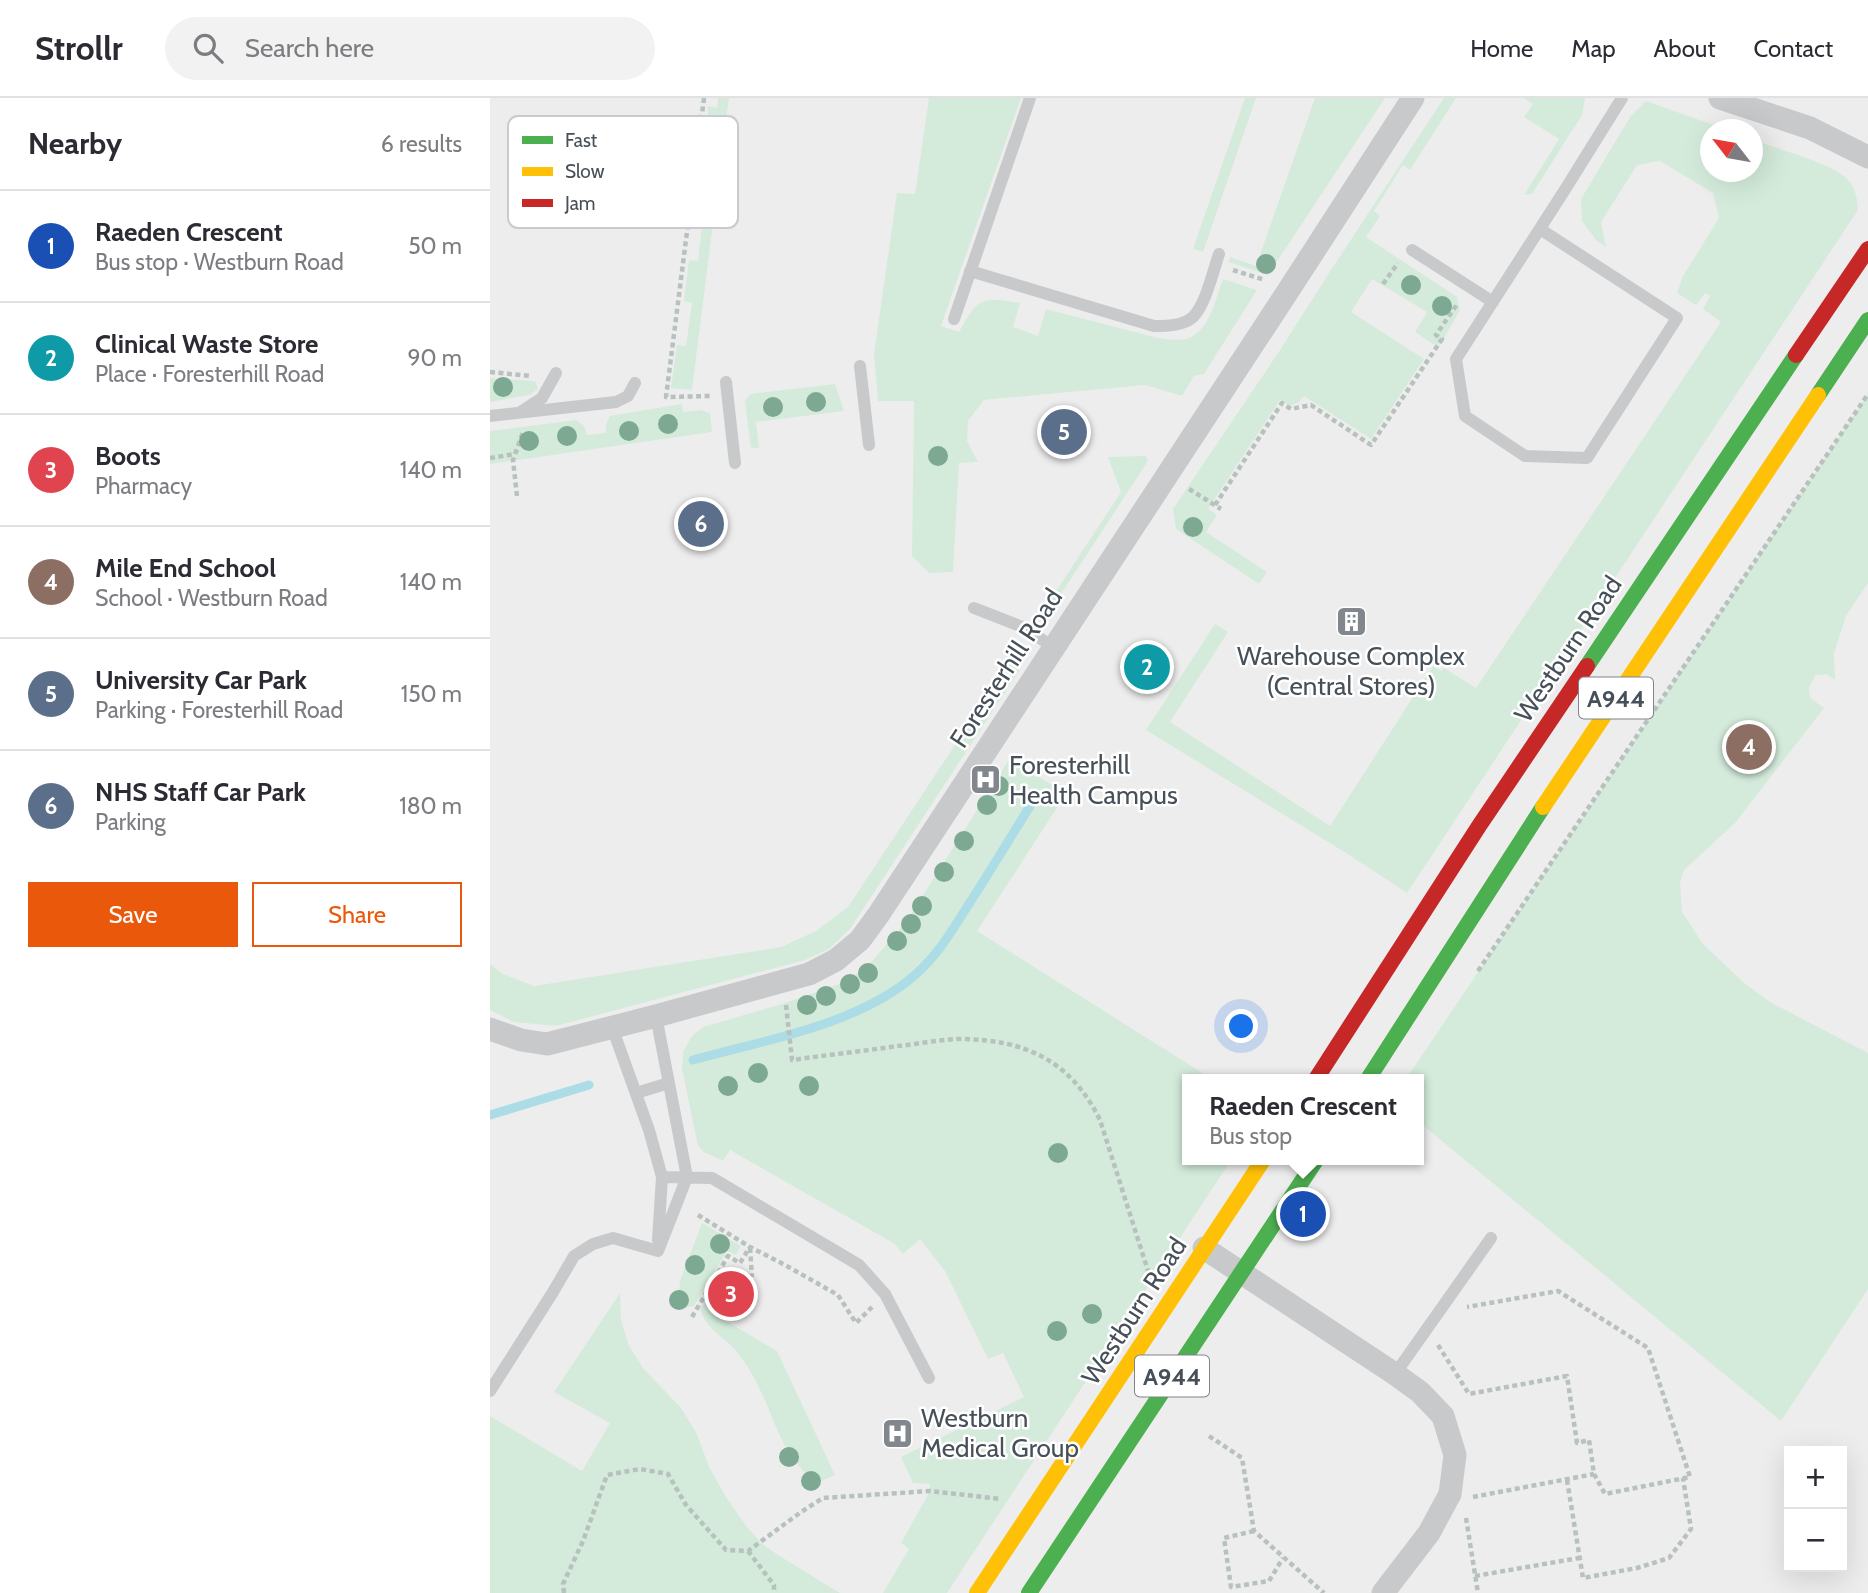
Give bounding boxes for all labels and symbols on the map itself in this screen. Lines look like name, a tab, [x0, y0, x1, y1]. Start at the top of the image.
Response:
legend	[508, 116, 738, 228]
north arrow	[1700, 119, 1763, 182]
text: Fast	[565, 129, 598, 152]
text: Slow	[565, 160, 605, 183]
text: Jam	[564, 192, 595, 215]
pin: 5	[1041, 406, 1087, 458]
pin: 6	[678, 498, 724, 550]
street label: Westburn Road	[1507, 570, 1629, 728]
street label: Foresterhill Road	[943, 583, 1069, 753]
building icon: Warehouse Complex (Central Stores)	[1334, 604, 1368, 638]
place label: Warehouse Complex (Central Stores)	[1237, 640, 1466, 702]
pin: 2	[1124, 641, 1170, 693]
road number: A944	[1579, 678, 1653, 718]
pin: 4	[1726, 721, 1772, 773]
place label: Foresterhill Health Campus	[1009, 749, 1178, 811]
hospital icon: Foresterhill Health Campus	[969, 763, 1003, 797]
your location	[1224, 1009, 1258, 1043]
pin: 1	[1280, 1188, 1326, 1240]
street label: Westburn Road	[1074, 1231, 1194, 1391]
pin: 3	[708, 1268, 754, 1320]
road number: A944	[1135, 1356, 1209, 1396]
place label: Westburn Medical Group	[921, 1402, 1079, 1464]
hospital icon: Westburn Medical Group	[881, 1416, 915, 1450]

